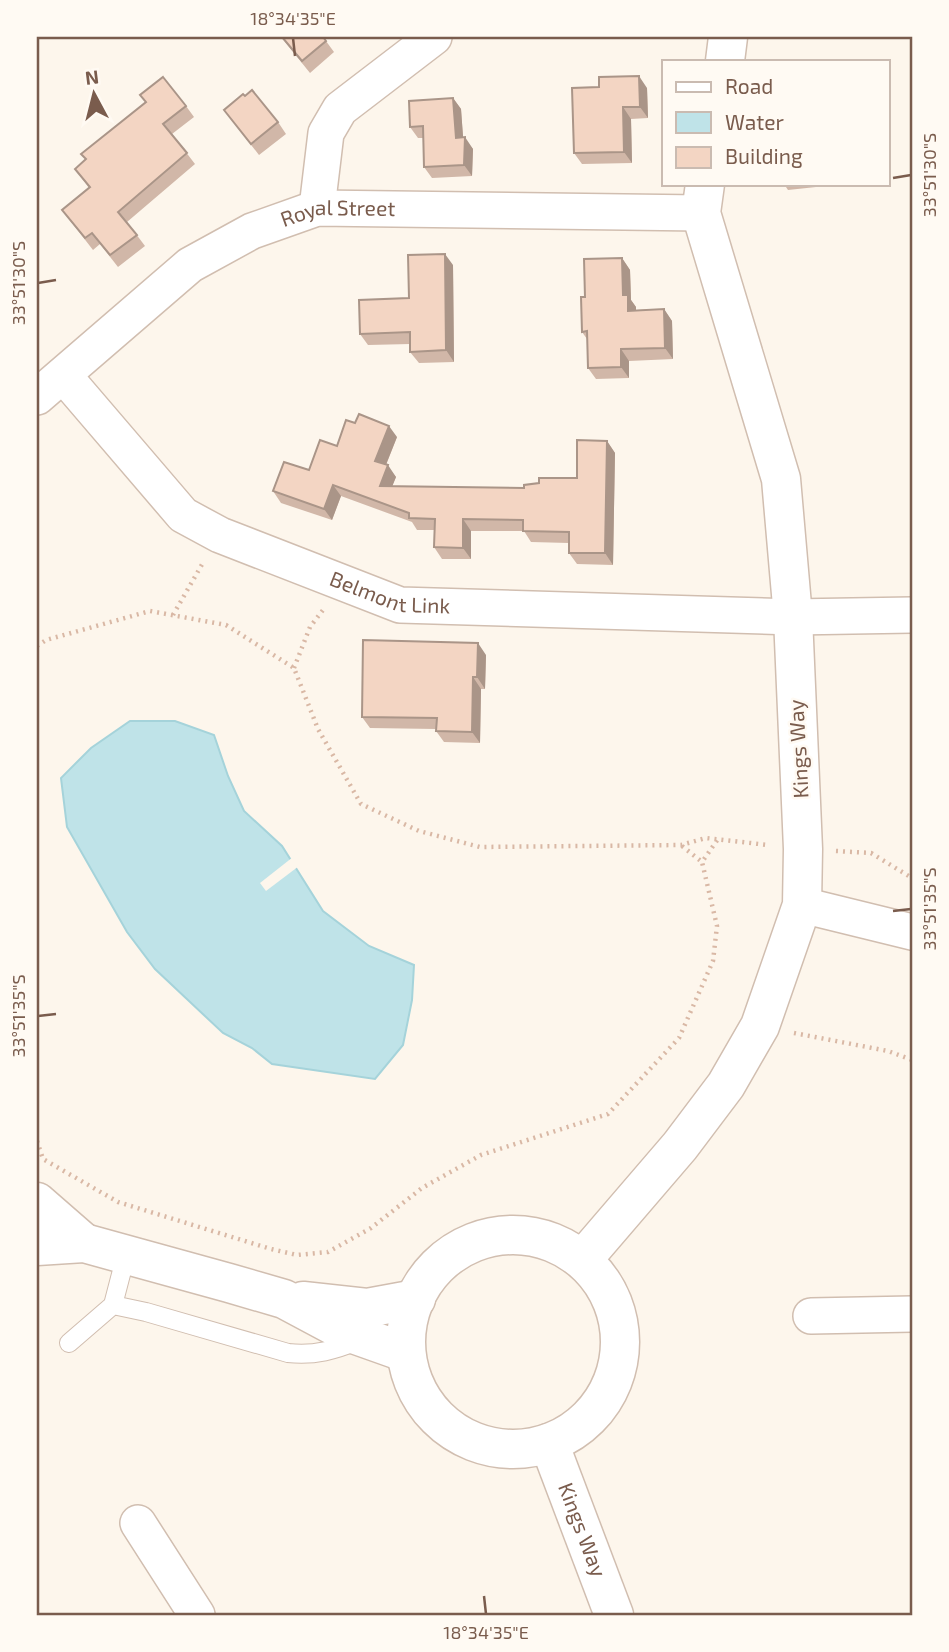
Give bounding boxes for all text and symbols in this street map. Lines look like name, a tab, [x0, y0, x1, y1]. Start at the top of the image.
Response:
text: 18°34'35"E	[250, 7, 336, 29]
north arrow	[60, 60, 130, 130]
legend	[662, 60, 890, 186]
text: N	[84, 64, 100, 89]
text: Road	[725, 73, 773, 98]
text: Water	[725, 109, 784, 134]
text: 33°51'30"S	[918, 133, 940, 217]
text: Building	[725, 143, 803, 168]
street label: Royal Street	[277, 194, 395, 231]
text: 33°51'30"S	[7, 241, 29, 325]
street label: Belmont Link	[327, 565, 451, 618]
street label: Kings Way	[782, 699, 813, 799]
text: 33°51'35"S	[918, 867, 940, 951]
text: 33°51'35"S	[7, 974, 29, 1058]
street label: Kings Way	[554, 1479, 612, 1580]
text: 18°34'35"E	[443, 1621, 529, 1643]

